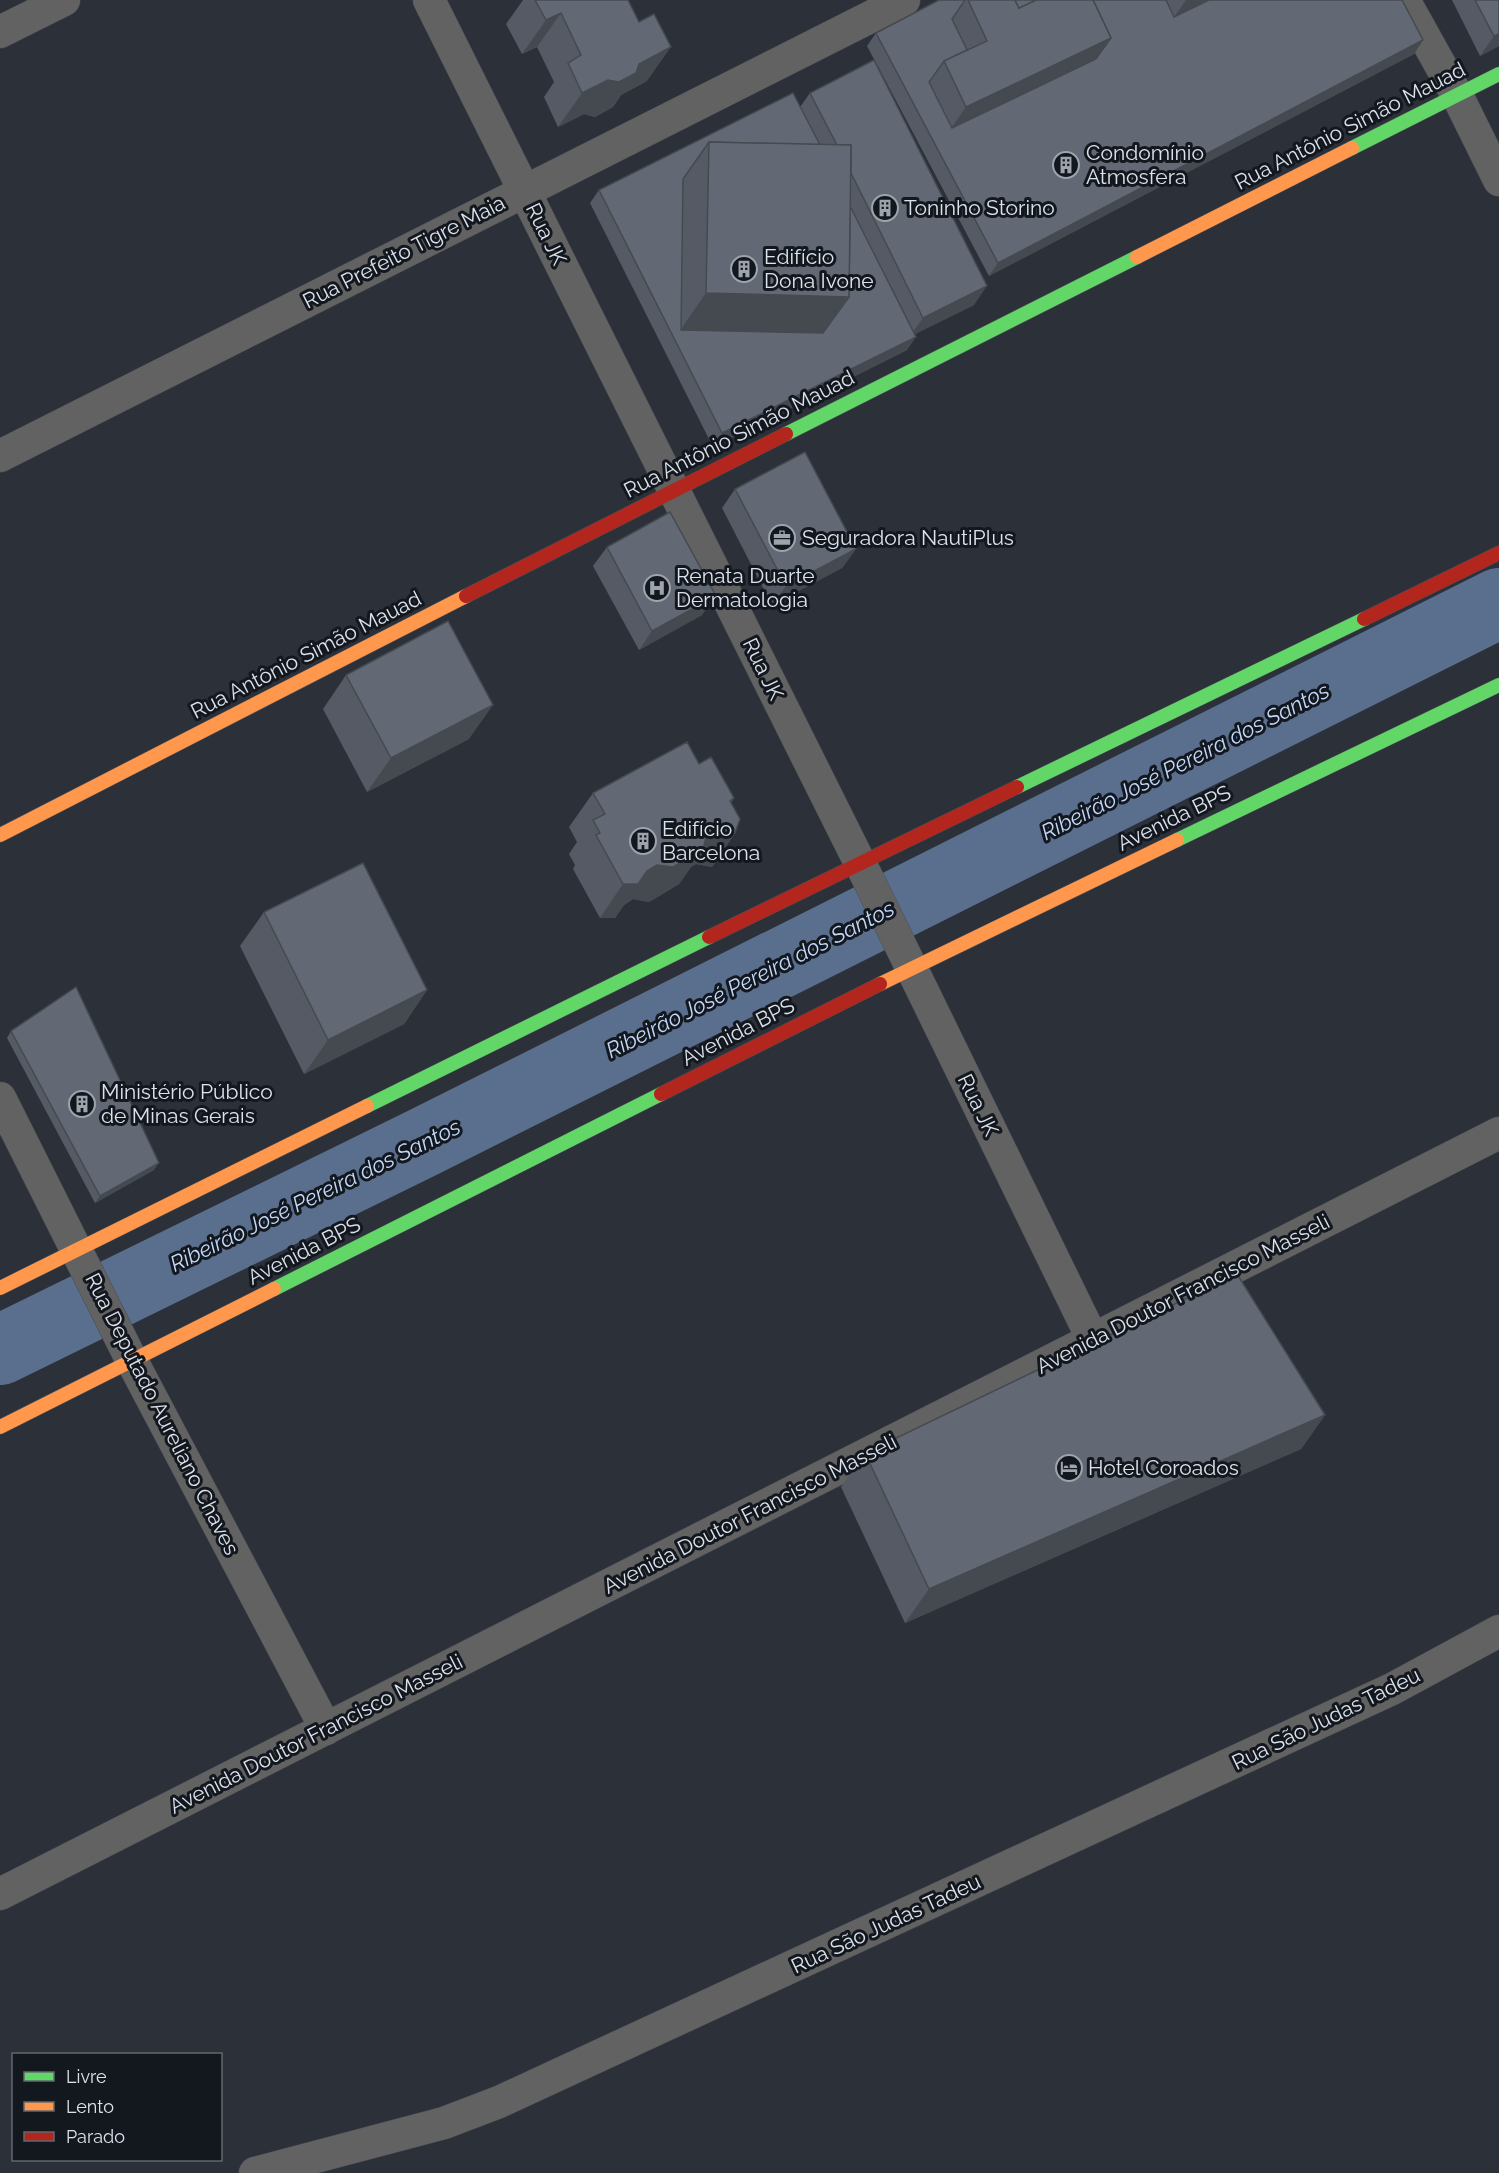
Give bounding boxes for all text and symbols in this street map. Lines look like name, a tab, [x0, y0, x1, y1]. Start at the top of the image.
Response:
street label: Rua Antônio Simão Mauad	[1230, 56, 1469, 195]
place label: Condomínio Atmosfera	[1086, 140, 1204, 189]
building icon: Condomínio Atmosfera	[1051, 150, 1081, 180]
street label: Rua Prefeito Tigre Maia	[298, 190, 509, 313]
building icon: Toninho Storino	[870, 193, 900, 223]
place label: Toninho Storino	[904, 195, 1055, 220]
street label: Rua JK	[521, 199, 572, 269]
place label: Edifício Dona Ivone	[764, 244, 874, 293]
building icon: Edifício Dona Ivone	[729, 254, 759, 284]
street label: Rua Antônio Simão Mauad	[619, 364, 858, 503]
office icon: Seguradora NautiPlus	[767, 523, 797, 553]
place label: Seguradora NautiPlus	[802, 525, 1014, 550]
place label: Renata Duarte Dermatologia	[676, 563, 815, 612]
hospital icon: Renata Duarte Dermatologia	[642, 573, 672, 603]
street label: Rua Antônio Simão Mauad	[186, 585, 425, 724]
street label: Rua JK	[738, 634, 789, 704]
water label: Ribeirão José Pereira dos Santos	[1037, 677, 1333, 845]
street label: Avenida BPS	[1113, 779, 1235, 856]
place label: Edifício Barcelona	[662, 816, 760, 865]
building icon: Edifício Barcelona	[628, 826, 658, 856]
water label: Ribeirão José Pereira dos Santos	[602, 895, 898, 1063]
street label: Avenida BPS	[677, 992, 799, 1071]
street label: Rua JK	[953, 1070, 1004, 1140]
place label: Ministério Público de Minas Gerais	[101, 1079, 273, 1128]
building icon: Ministério Público de Minas Gerais	[67, 1089, 97, 1119]
water label: Ribeirão José Pereira dos Santos	[165, 1113, 465, 1277]
street label: Avenida Doutor Francisco Masseli	[1032, 1208, 1334, 1379]
street label: Avenida BPS	[243, 1211, 365, 1290]
street label: Rua Deputado Aureliano Chaves	[80, 1269, 245, 1559]
street label: Avenida Doutor Francisco Masseli	[599, 1428, 901, 1599]
hotel icon: Hotel Coroados	[1054, 1453, 1084, 1483]
place label: Hotel Coroados	[1088, 1455, 1239, 1480]
street label: Avenida Doutor Francisco Masseli	[165, 1648, 467, 1819]
street label: Rua São Judas Tadeu	[1228, 1662, 1424, 1775]
street label: Rua São Judas Tadeu	[787, 1869, 984, 1978]
legend	[12, 2053, 222, 2161]
text: Livre	[66, 2066, 107, 2087]
text: Lento	[66, 2096, 114, 2117]
text: Parado	[66, 2126, 125, 2147]

